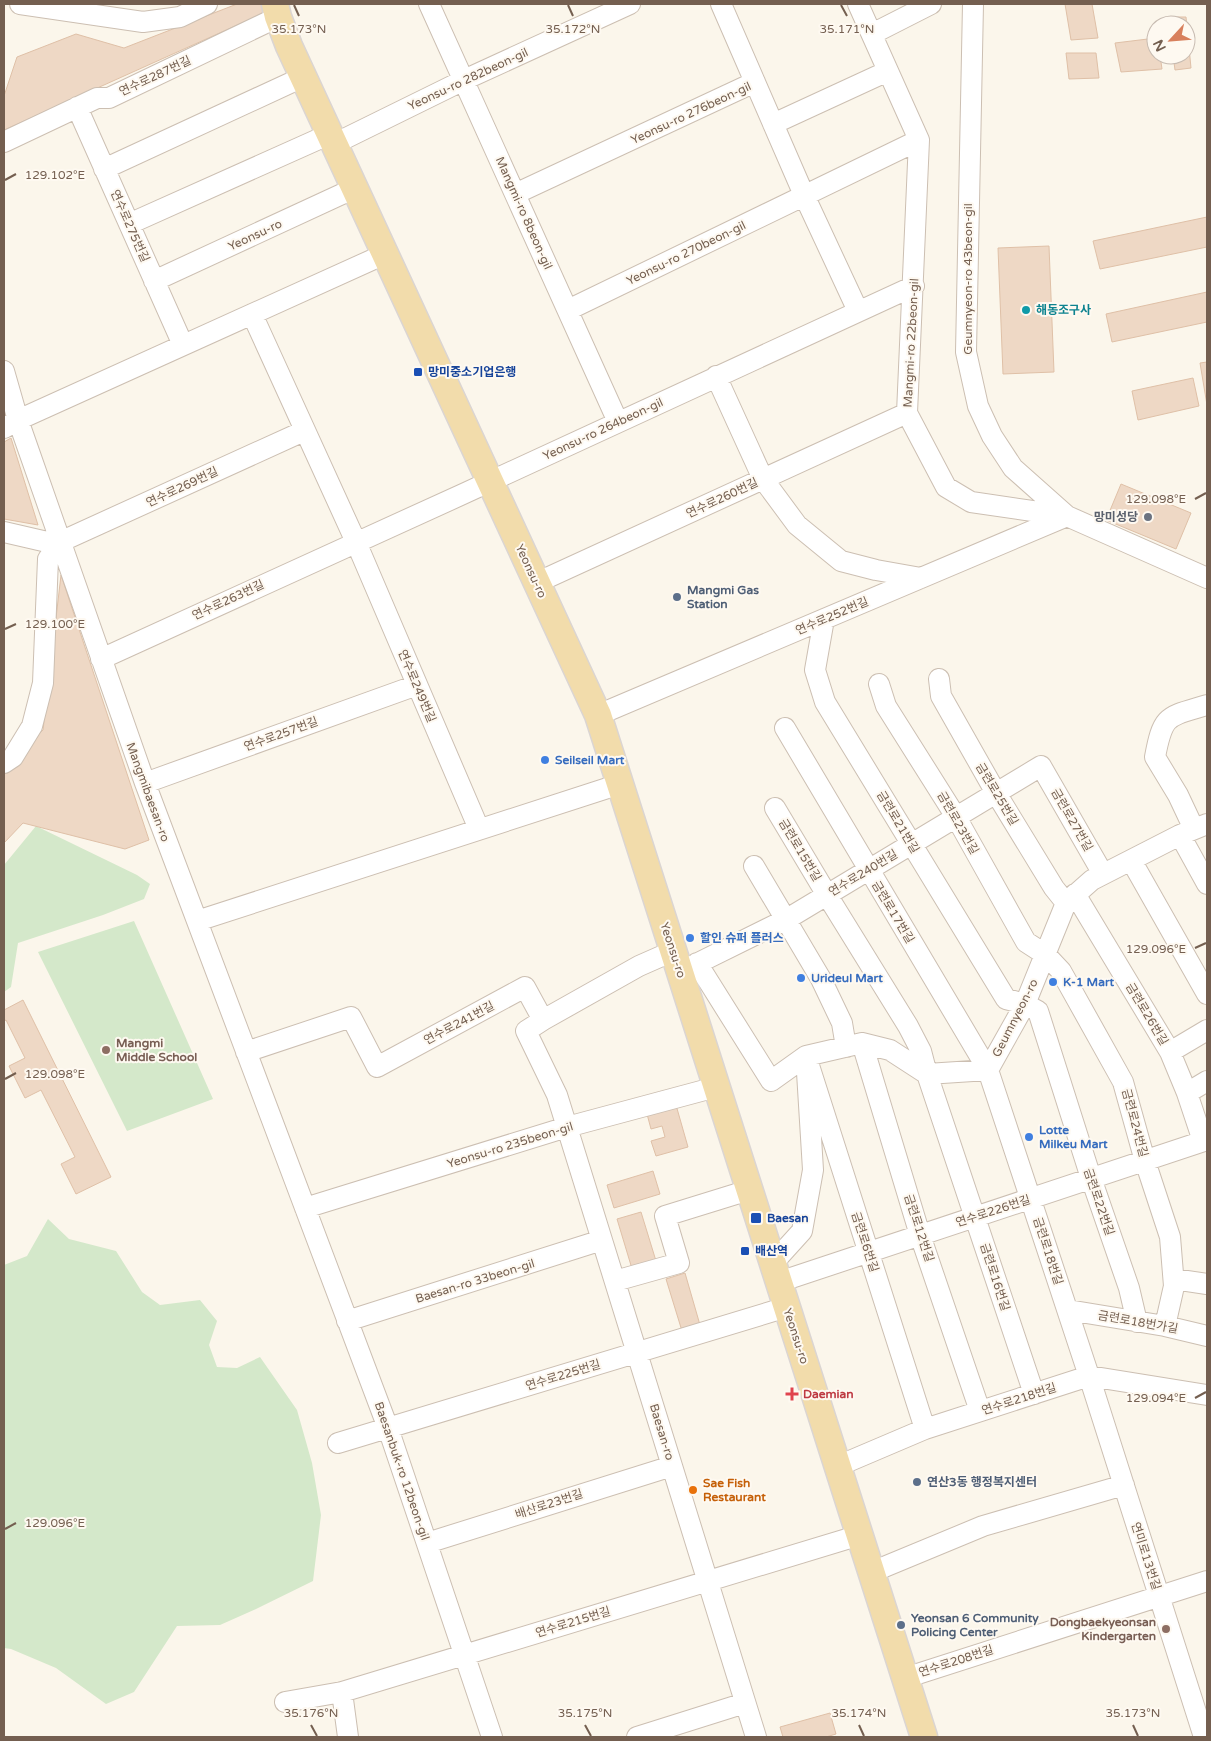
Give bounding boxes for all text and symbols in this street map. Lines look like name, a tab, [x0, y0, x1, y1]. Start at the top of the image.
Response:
north arrow	[1146, 15, 1196, 65]
text: 35.173°N	[272, 22, 326, 36]
text: 35.172°N	[546, 22, 600, 36]
text: 35.171°N	[820, 22, 874, 36]
text: N	[1150, 37, 1170, 54]
street label: Yeonsu-ro 282beon-gil	[406, 45, 530, 113]
street label: 연수로287번길	[117, 53, 193, 99]
street label: Yeonsu-ro 276beon-gil	[629, 79, 753, 147]
street label: Mangmi-ro 8beon-gil	[493, 154, 555, 272]
text: 129.102°E	[25, 168, 86, 182]
street label: 연수로275번길	[108, 188, 152, 264]
street label: Geumnyeon-ro 43beon-gil	[961, 203, 975, 355]
street label: Yeonsu-ro	[226, 216, 284, 254]
street label: Yeonsu-ro 270beon-gil	[624, 218, 748, 288]
street label: Mangmi-ro 22beon-gil	[901, 278, 921, 408]
place label: 해동조구사	[1036, 303, 1091, 317]
marker: 해동조구사	[1020, 304, 1032, 316]
place label: 망미중소기업은행	[428, 365, 516, 379]
marker: 망미중소기업은행	[412, 366, 424, 378]
street label: Yeonsu-ro 264beon-gil	[541, 395, 665, 463]
street label: 연수로269번길	[144, 464, 220, 510]
street label: 연수로260번길	[684, 475, 760, 521]
text: 129.098°E	[1126, 492, 1187, 506]
place label: 망미성당	[1094, 510, 1138, 524]
marker: 망미성당	[1142, 511, 1154, 523]
street label: Yeonsu-ro	[512, 542, 550, 600]
street label: 연수로263번길	[190, 577, 266, 623]
place label: Mangmi Gas Station	[687, 583, 759, 611]
marker: Mangmi Gas Station	[671, 591, 683, 603]
street label: 연수로252번길	[793, 594, 871, 638]
text: 129.100°E	[25, 617, 86, 631]
street label: 연수로249번길	[395, 647, 439, 725]
street label: 연수로257번길	[242, 714, 320, 754]
street label: Mangmibaesan-ro	[124, 740, 172, 844]
place label: Seilseil Mart	[555, 753, 625, 767]
marker: Seilseil Mart	[539, 754, 551, 766]
street label: 금련로25번길	[973, 760, 1021, 828]
street label: 금련로27번길	[1048, 786, 1096, 854]
street label: 금련로21번길	[874, 788, 922, 856]
street label: 금련로23번길	[934, 789, 982, 857]
street label: 금련로15번길	[776, 816, 824, 884]
street label: 연수로240번길	[826, 847, 900, 899]
street label: 금련로17번길	[869, 878, 917, 946]
street label: Yeonsu-ro	[657, 920, 689, 980]
place label: 할인 슈퍼 플러스	[700, 931, 784, 945]
marker: 할인 슈퍼 플러스	[684, 932, 696, 944]
text: 129.096°E	[1126, 942, 1187, 956]
place label: Urideul Mart	[811, 971, 883, 985]
marker: Urideul Mart	[795, 972, 807, 984]
place label: K-1 Mart	[1063, 975, 1115, 989]
marker: K-1 Mart	[1047, 976, 1059, 988]
street label: Geumnyeon-ro	[989, 977, 1041, 1059]
street label: 금련로26번길	[1123, 980, 1171, 1048]
street label: 연수로241번길	[421, 999, 497, 1047]
place label: Mangmi Middle School	[116, 1036, 197, 1064]
marker: Mangmi Middle School	[100, 1044, 112, 1056]
text: 129.098°E	[25, 1067, 86, 1081]
street label: 금련로24번길	[1119, 1087, 1151, 1159]
street label: Yeonsu-ro 235beon-gil	[445, 1119, 575, 1171]
place label: Lotte Milkeu Mart	[1039, 1123, 1108, 1151]
marker: Lotte Milkeu Mart	[1023, 1131, 1035, 1143]
street label: 금련로22번길	[1081, 1166, 1117, 1238]
street label: 금련로12번길	[901, 1192, 937, 1264]
street label: 연수로226번길	[954, 1192, 1032, 1230]
street label: 금련로6번길	[849, 1210, 881, 1274]
marker: Baesan	[749, 1211, 763, 1225]
place label: Baesan	[767, 1211, 809, 1225]
street label: 금련로18번길	[1030, 1215, 1066, 1287]
street label: 금련로16번길	[977, 1241, 1013, 1313]
place label: 배산역	[755, 1244, 788, 1258]
marker: 배산역	[739, 1245, 751, 1257]
street label: Baesan-ro 33beon-gil	[414, 1256, 536, 1306]
street label: Yeonsu-ro	[780, 1306, 812, 1366]
street label: 금련로18번가길	[1097, 1308, 1179, 1336]
street label: 연수로225번길	[524, 1357, 602, 1393]
street label: 연수로218번길	[980, 1380, 1058, 1418]
marker: Daemian	[785, 1387, 799, 1401]
place label: Daemian	[803, 1387, 853, 1401]
text: 129.094°E	[1126, 1391, 1187, 1405]
street label: Baesanbuk-ro 12beon-gil	[372, 1400, 432, 1542]
street label: Baesan-ro	[647, 1402, 677, 1462]
place label: 연산3동 행정복지센터	[927, 1475, 1037, 1489]
place label: Sae Fish Restaurant	[703, 1476, 766, 1504]
marker: 연산3동 행정복지센터	[911, 1476, 923, 1488]
marker: Sae Fish Restaurant	[687, 1484, 699, 1496]
street label: 배산로23번길	[513, 1486, 585, 1522]
text: 129.096°E	[25, 1516, 86, 1530]
street label: 연미로13번길	[1128, 1520, 1164, 1592]
street label: 연수로215번길	[534, 1604, 612, 1640]
place label: Yeonsan 6 Community Policing Center	[911, 1611, 1039, 1640]
place label: Dongbaekyeonsan Kindergarten	[1050, 1615, 1156, 1644]
marker: Yeonsan 6 Community Policing Center	[895, 1619, 907, 1631]
marker: Dongbaekyeonsan Kindergarten	[1160, 1623, 1172, 1635]
street label: 연수로208번길	[917, 1642, 995, 1680]
text: 35.176°N	[284, 1706, 338, 1720]
text: 35.175°N	[558, 1706, 612, 1720]
text: 35.174°N	[832, 1706, 886, 1720]
text: 35.173°N	[1106, 1706, 1160, 1720]

